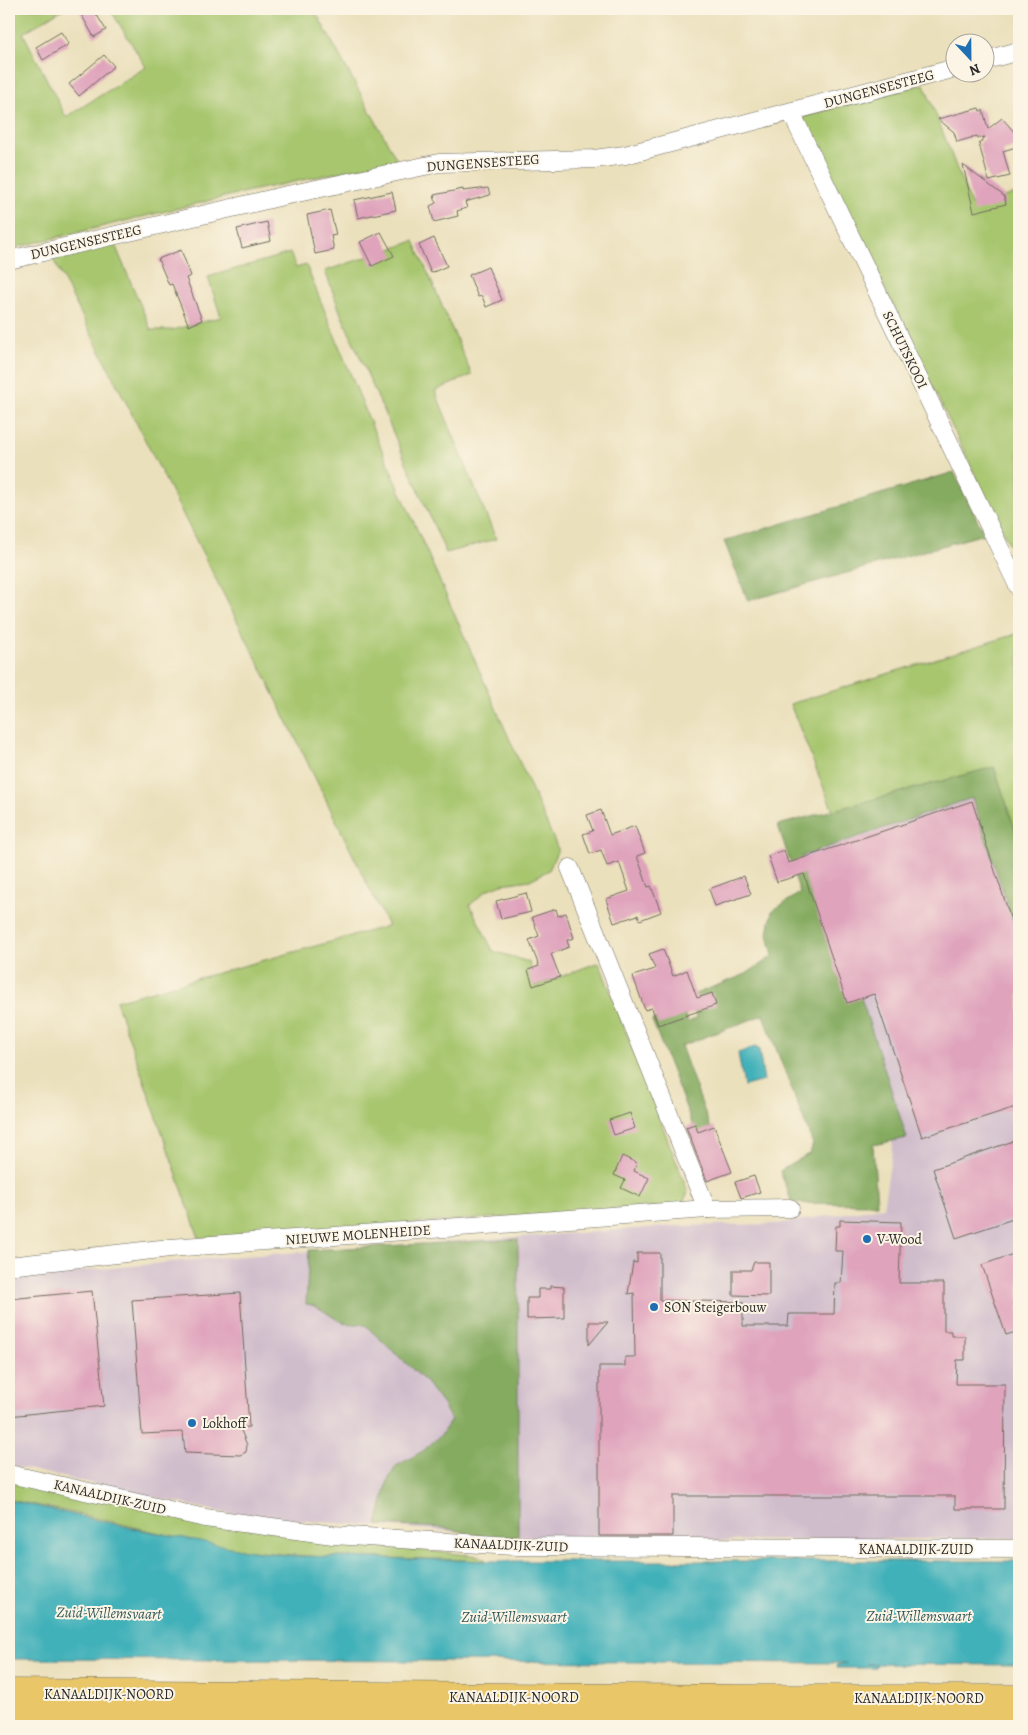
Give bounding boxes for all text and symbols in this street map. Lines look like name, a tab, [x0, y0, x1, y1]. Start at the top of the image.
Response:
north arrow	[946, 32, 996, 82]
text: N	[966, 59, 983, 80]
street label: DUNGENSESTEEG	[822, 65, 936, 113]
street label: DUNGENSESTEEG	[426, 150, 540, 176]
street label: DUNGENSESTEEG	[29, 220, 143, 264]
street label: SCHUTSKOOI	[878, 308, 932, 392]
street label: NIEUWE MOLENHEIDE	[285, 1220, 431, 1250]
place label: V-Wood	[876, 1230, 923, 1249]
marker: V-Wood	[861, 1233, 873, 1245]
place label: SON Steigerbouw	[664, 1298, 767, 1317]
marker: SON Steigerbouw	[648, 1301, 660, 1313]
place label: Lokhoff	[202, 1414, 249, 1433]
marker: Lokhoff	[186, 1417, 198, 1429]
street label: KANAALDIJK-ZUID	[52, 1475, 168, 1519]
street label: KANAALDIJK-ZUID	[453, 1534, 569, 1557]
street label: KANAALDIJK-ZUID	[859, 1540, 974, 1559]
water label: Zuid-Willemsvaart	[56, 1602, 162, 1624]
water label: Zuid-Willemsvaart	[867, 1606, 972, 1626]
water label: Zuid-Willemsvaart	[462, 1607, 567, 1627]
street label: KANAALDIJK-NOORD	[44, 1685, 174, 1704]
street label: KANAALDIJK-NOORD	[449, 1688, 579, 1707]
street label: KANAALDIJK-NOORD	[854, 1689, 984, 1708]

